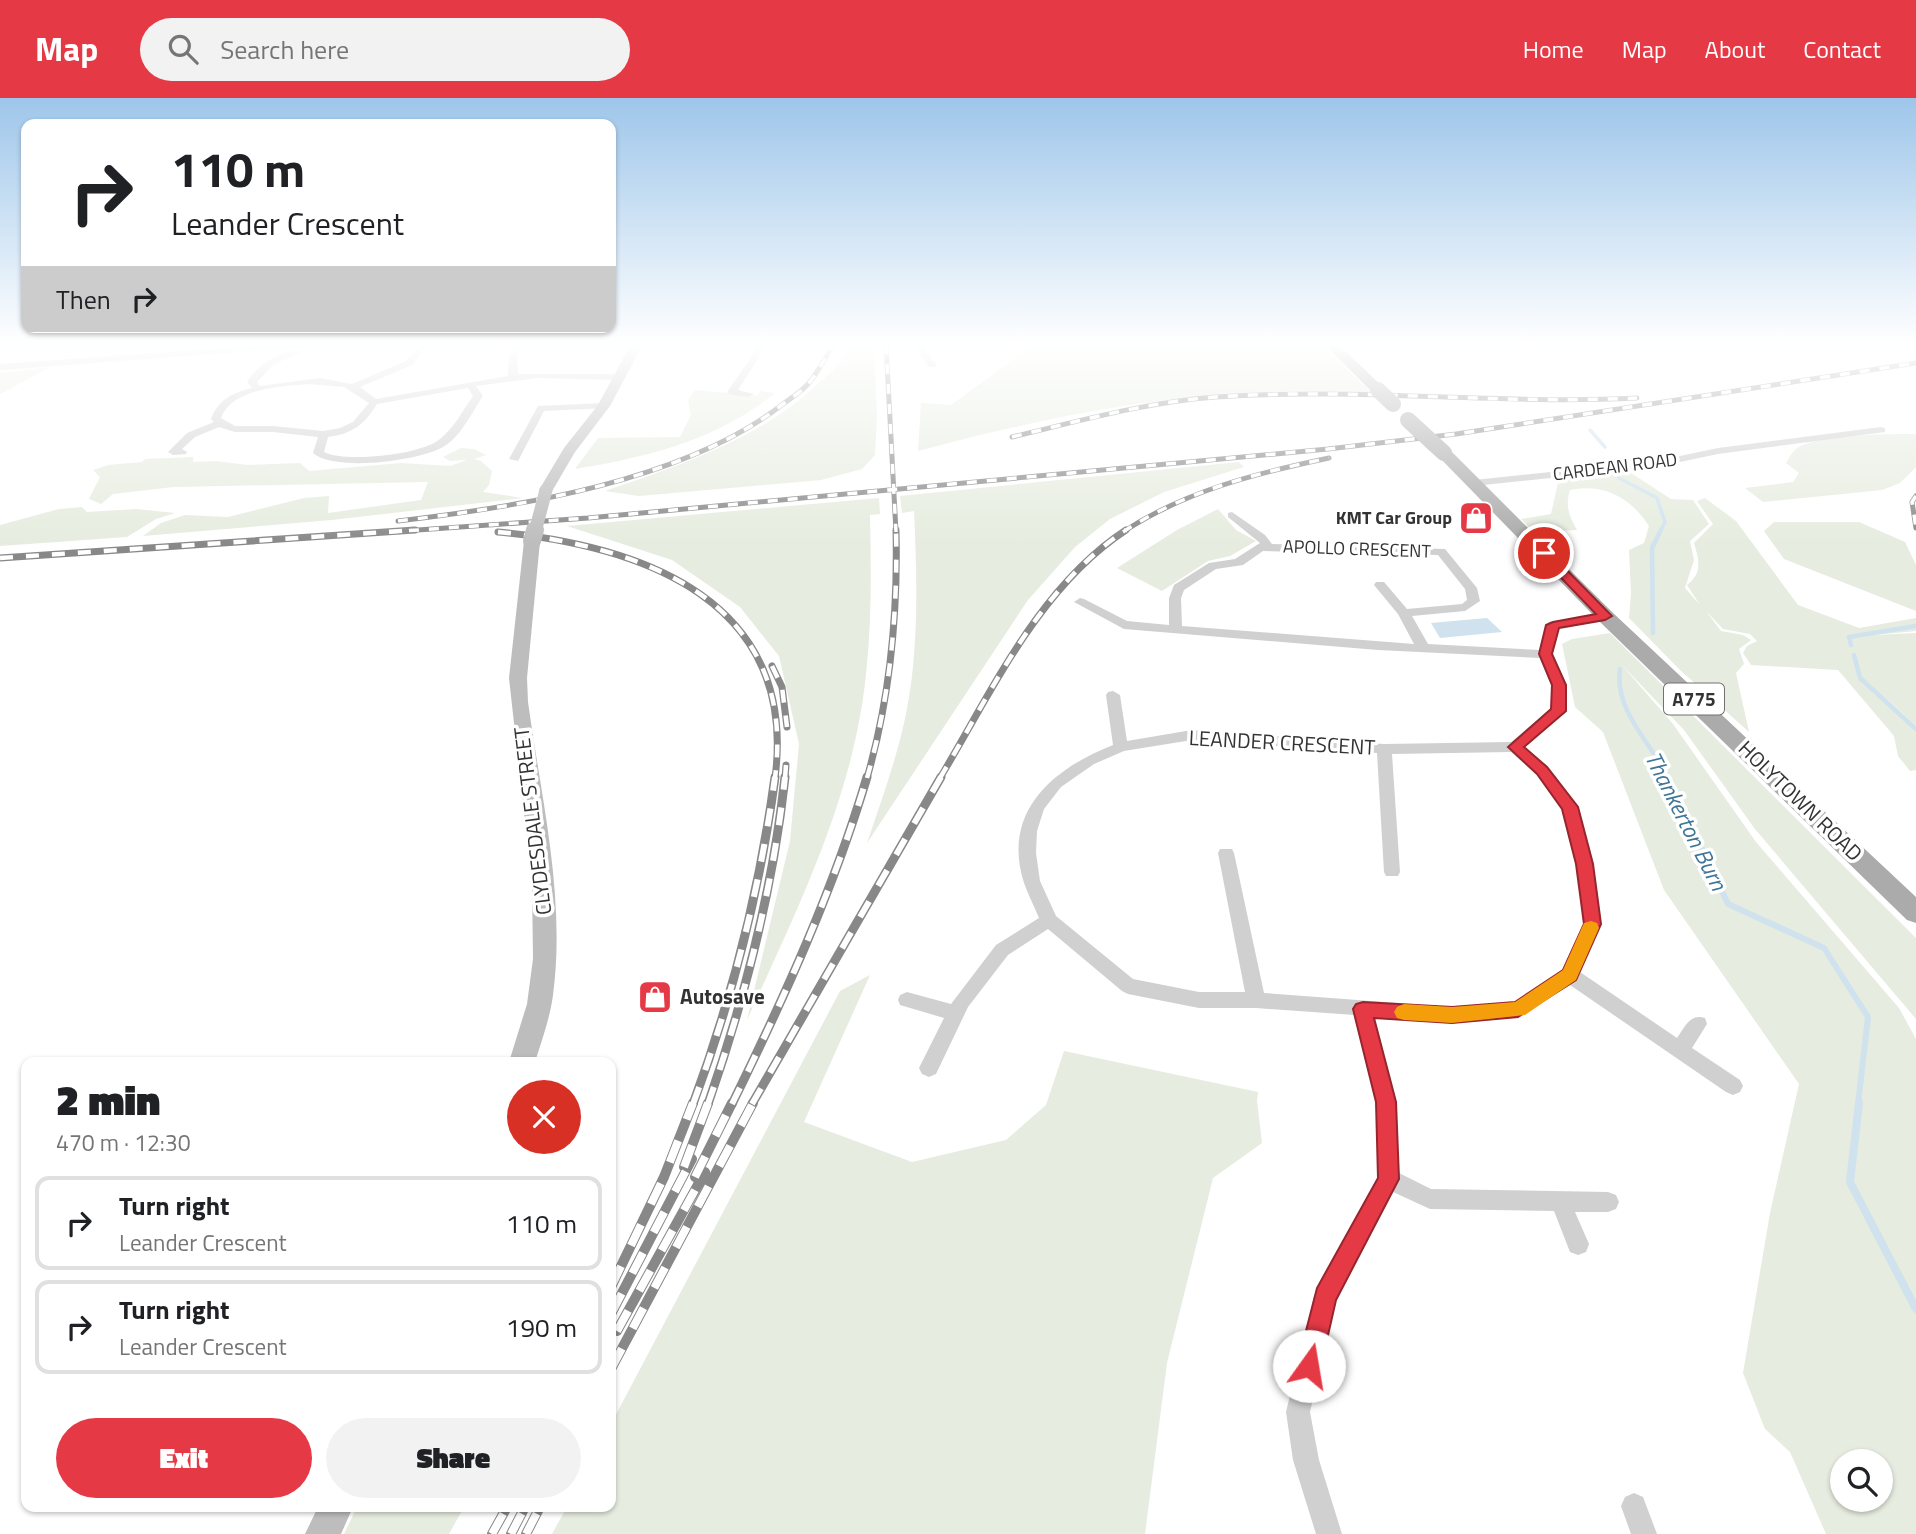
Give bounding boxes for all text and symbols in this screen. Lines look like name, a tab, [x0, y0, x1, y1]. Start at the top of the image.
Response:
search box	[140, 18, 630, 81]
text: Map	[35, 24, 98, 74]
icon: search	[164, 30, 202, 68]
text: Search here	[220, 30, 349, 69]
text: Home	[1523, 31, 1584, 67]
text: Map	[1622, 31, 1667, 67]
text: About	[1705, 31, 1765, 67]
text: Contact	[1803, 31, 1881, 67]
text: 110 m	[171, 131, 305, 206]
icon: right	[56, 147, 147, 238]
text: Leander Crescent	[171, 199, 404, 247]
text: Then	[56, 280, 111, 319]
icon: right	[125, 280, 163, 318]
street label: CARDEAN ROAD	[1551, 445, 1679, 488]
shop icon: KMT Car Group	[1457, 499, 1495, 537]
place label: KMT Car Group	[1336, 504, 1452, 531]
pin	[1514, 523, 1574, 583]
street label: APOLLO CRESCENT	[1283, 532, 1432, 565]
icon: arrive	[1525, 534, 1563, 572]
road number: A775	[1664, 684, 1724, 714]
street label: LEANDER CRESCENT	[1188, 721, 1376, 763]
street label: CLYDESDALE STREET	[505, 725, 559, 917]
street label: HOLYTOWN ROAD	[1731, 733, 1870, 868]
water label: Thankerton Burn	[1636, 745, 1737, 897]
shop icon: Autosave	[636, 978, 674, 1016]
place label: Autosave	[680, 980, 765, 1012]
text: 2 min	[56, 1067, 160, 1131]
button: close	[507, 1080, 581, 1154]
text: 470 m · 12:30	[56, 1125, 191, 1160]
text: Turn right	[119, 1186, 230, 1225]
icon: right	[60, 1204, 98, 1242]
text: 110 m	[506, 1204, 577, 1243]
text: Leander Crescent	[119, 1225, 287, 1260]
text: Turn right	[119, 1290, 230, 1329]
icon: right	[60, 1308, 98, 1346]
text: 190 m	[506, 1308, 577, 1347]
text: Leander Crescent	[119, 1329, 287, 1364]
position arrow	[1272, 1329, 1346, 1403]
button: Exit	[56, 1418, 312, 1498]
button: Share	[326, 1418, 581, 1498]
map controls	[1830, 1449, 1893, 1512]
button: search	[1830, 1449, 1893, 1512]

